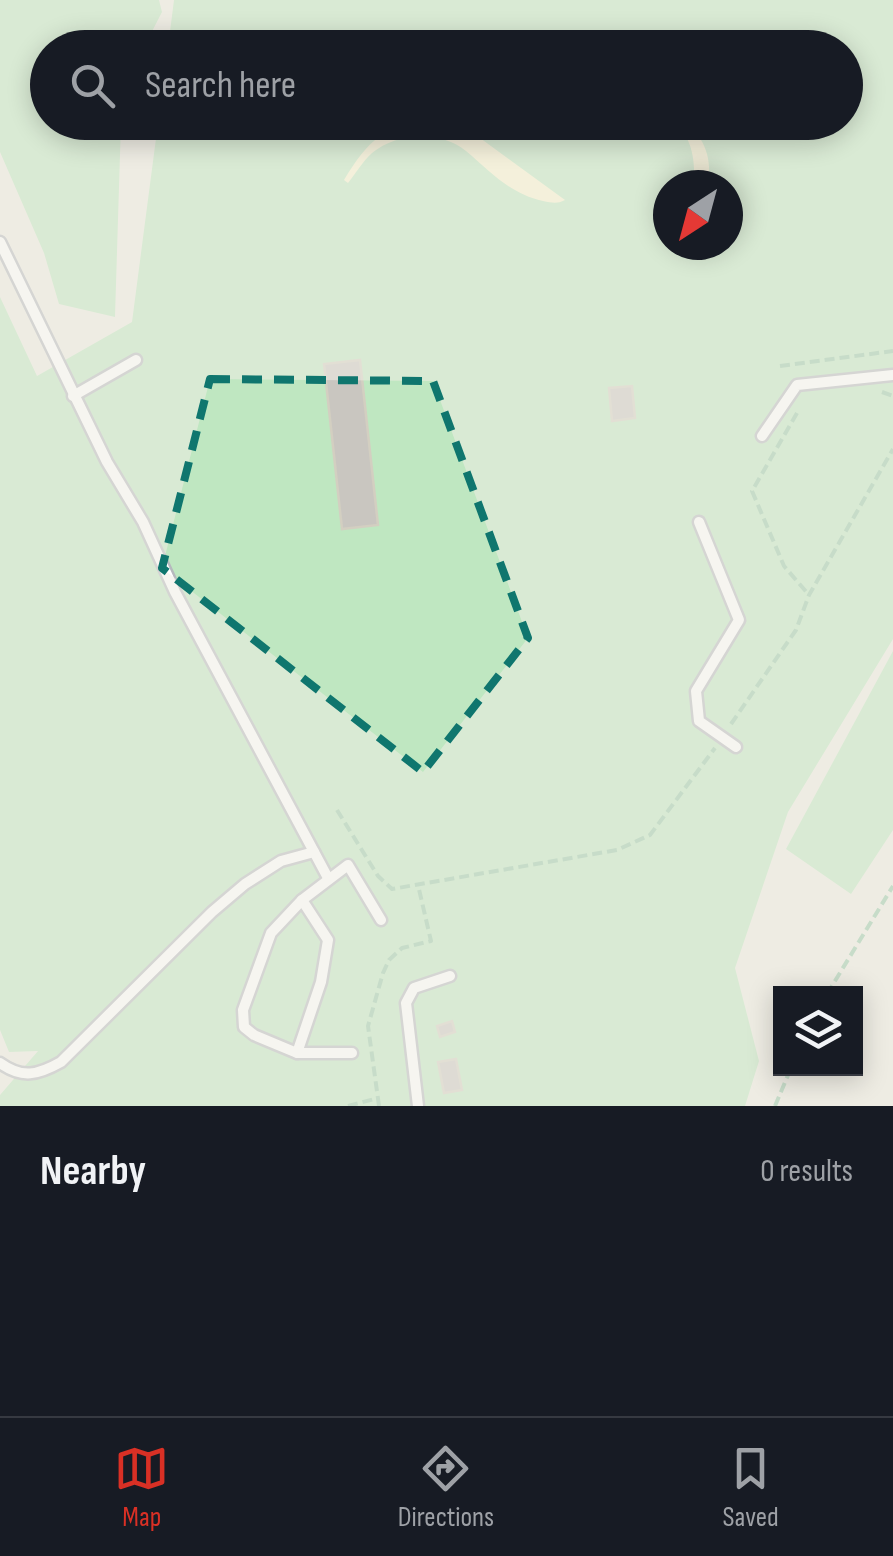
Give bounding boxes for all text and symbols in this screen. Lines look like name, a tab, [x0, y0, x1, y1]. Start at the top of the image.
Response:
search box	[30, 30, 863, 140]
icon: search	[65, 58, 120, 113]
text: Search here	[145, 63, 296, 108]
north arrow	[653, 170, 743, 260]
map controls	[773, 986, 863, 1076]
button: layers	[773, 986, 863, 1076]
text: Nearby	[40, 1146, 146, 1197]
text: 0 results	[760, 1152, 853, 1191]
tab: Map	[114, 1441, 169, 1534]
tab: Directions	[398, 1441, 494, 1534]
tab: Saved	[723, 1441, 779, 1534]

